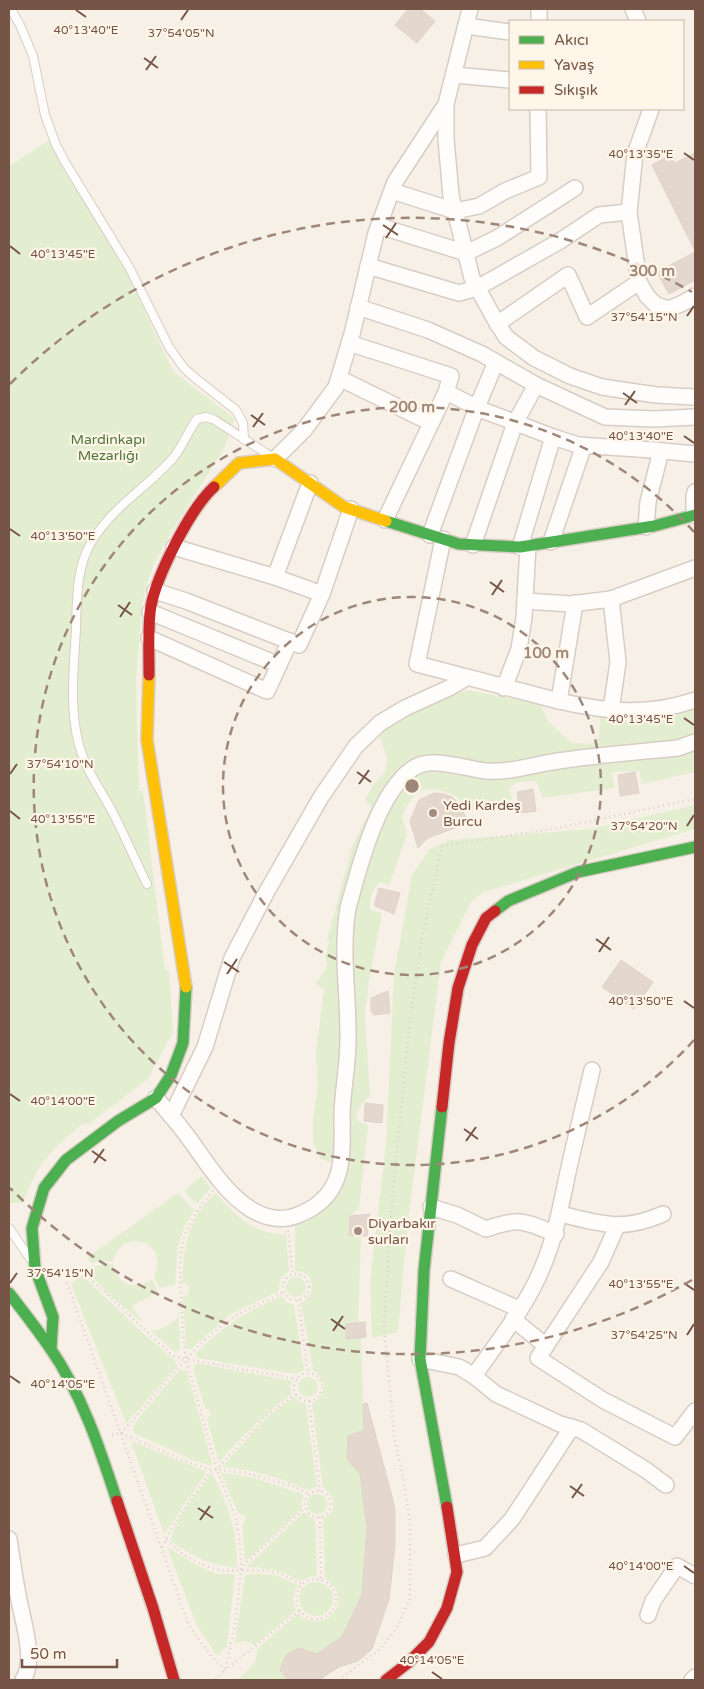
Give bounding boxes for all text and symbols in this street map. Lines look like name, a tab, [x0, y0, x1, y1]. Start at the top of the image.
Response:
legend	[509, 20, 684, 110]
text: 40°13'40"E	[53, 23, 119, 37]
text: 37°54'05"N	[147, 26, 215, 40]
text: Akıcı	[554, 31, 589, 49]
text: Yavaş	[554, 56, 594, 74]
text: Sıkışık	[554, 81, 598, 99]
text: 40°13'35"E	[608, 147, 674, 161]
text: 40°13'45"E	[30, 247, 96, 261]
text: 300 m	[629, 262, 675, 280]
text: 37°54'15"N	[610, 310, 678, 324]
text: 200 m	[389, 398, 435, 416]
text: 40°13'40"E	[608, 429, 674, 443]
park label: Mardinkapı Mezarlığı	[70, 431, 146, 464]
text: 40°13'50"E	[30, 529, 96, 543]
text: 100 m	[523, 644, 569, 662]
text: 40°13'45"E	[608, 712, 674, 726]
text: 37°54'10"N	[26, 757, 94, 771]
centre of rings	[403, 777, 421, 795]
place label: Yedi Kardeş Burcu	[443, 797, 521, 830]
marker: Yedi Kardeş Burcu	[427, 807, 439, 819]
text: 40°13'55"E	[30, 812, 96, 826]
text: 37°54'20"N	[610, 819, 678, 833]
text: 40°13'50"E	[608, 994, 674, 1008]
text: 40°14'00"E	[30, 1094, 96, 1108]
place label: Diyarbakır surları	[368, 1215, 436, 1248]
marker: Diyarbakır surları	[352, 1225, 364, 1237]
text: 37°54'15"N	[26, 1266, 94, 1280]
text: 40°13'55"E	[608, 1277, 674, 1291]
text: 37°54'25"N	[610, 1328, 678, 1342]
text: 40°14'05"E	[30, 1377, 96, 1391]
text: 40°14'00"E	[608, 1559, 674, 1573]
scale bar	[22, 1636, 118, 1668]
text: 50 m	[30, 1645, 67, 1663]
text: 40°14'05"E	[399, 1653, 465, 1667]

